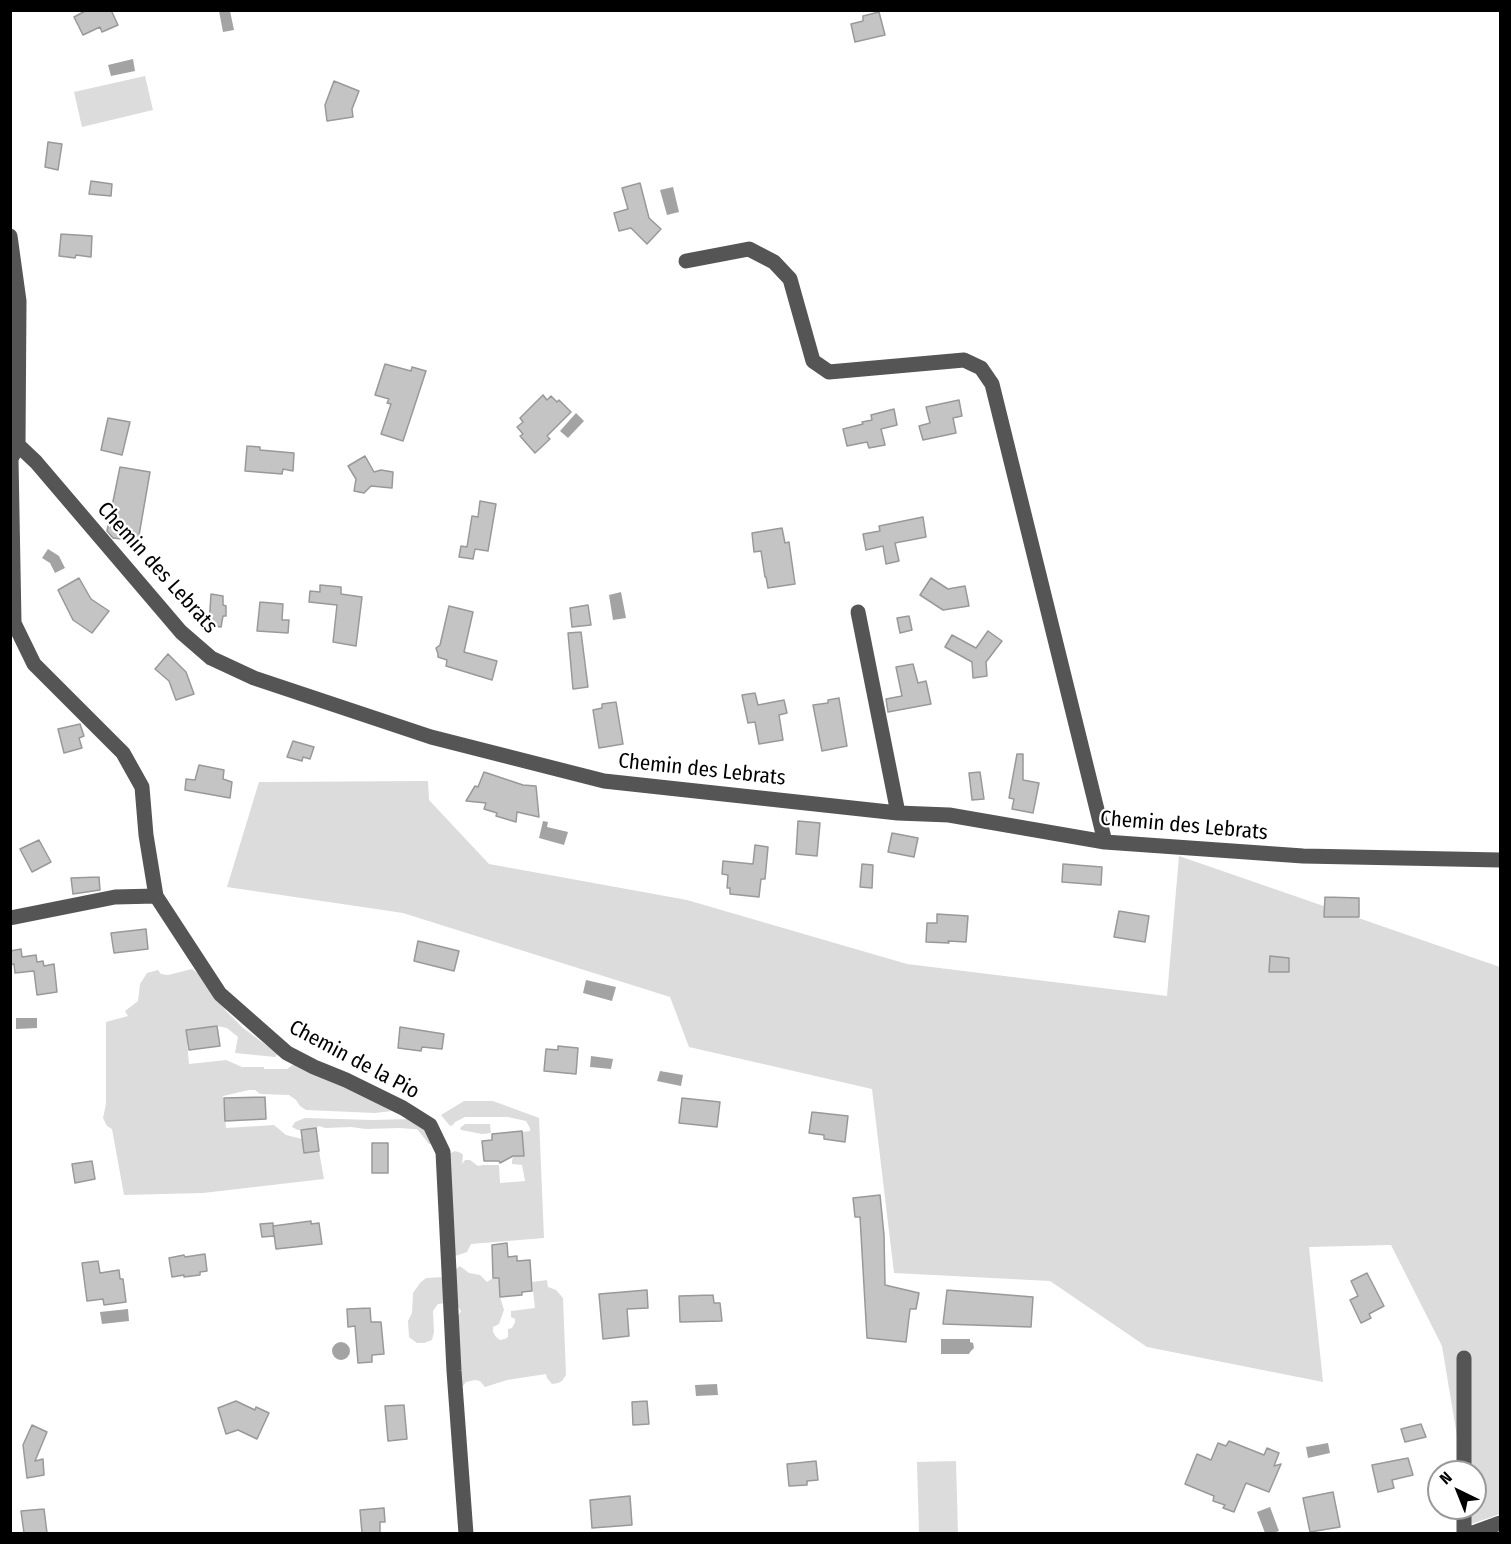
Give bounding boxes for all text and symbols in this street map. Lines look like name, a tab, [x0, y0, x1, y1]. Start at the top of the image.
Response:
street label: Chemin des Lebrats	[91, 497, 223, 639]
street label: Chemin des Lebrats	[617, 749, 787, 791]
street label: Chemin des Lebrats	[1099, 806, 1269, 846]
street label: Chemin de la Pio	[285, 1015, 423, 1105]
north arrow	[1427, 1460, 1487, 1520]
text: N	[1436, 1468, 1456, 1488]

